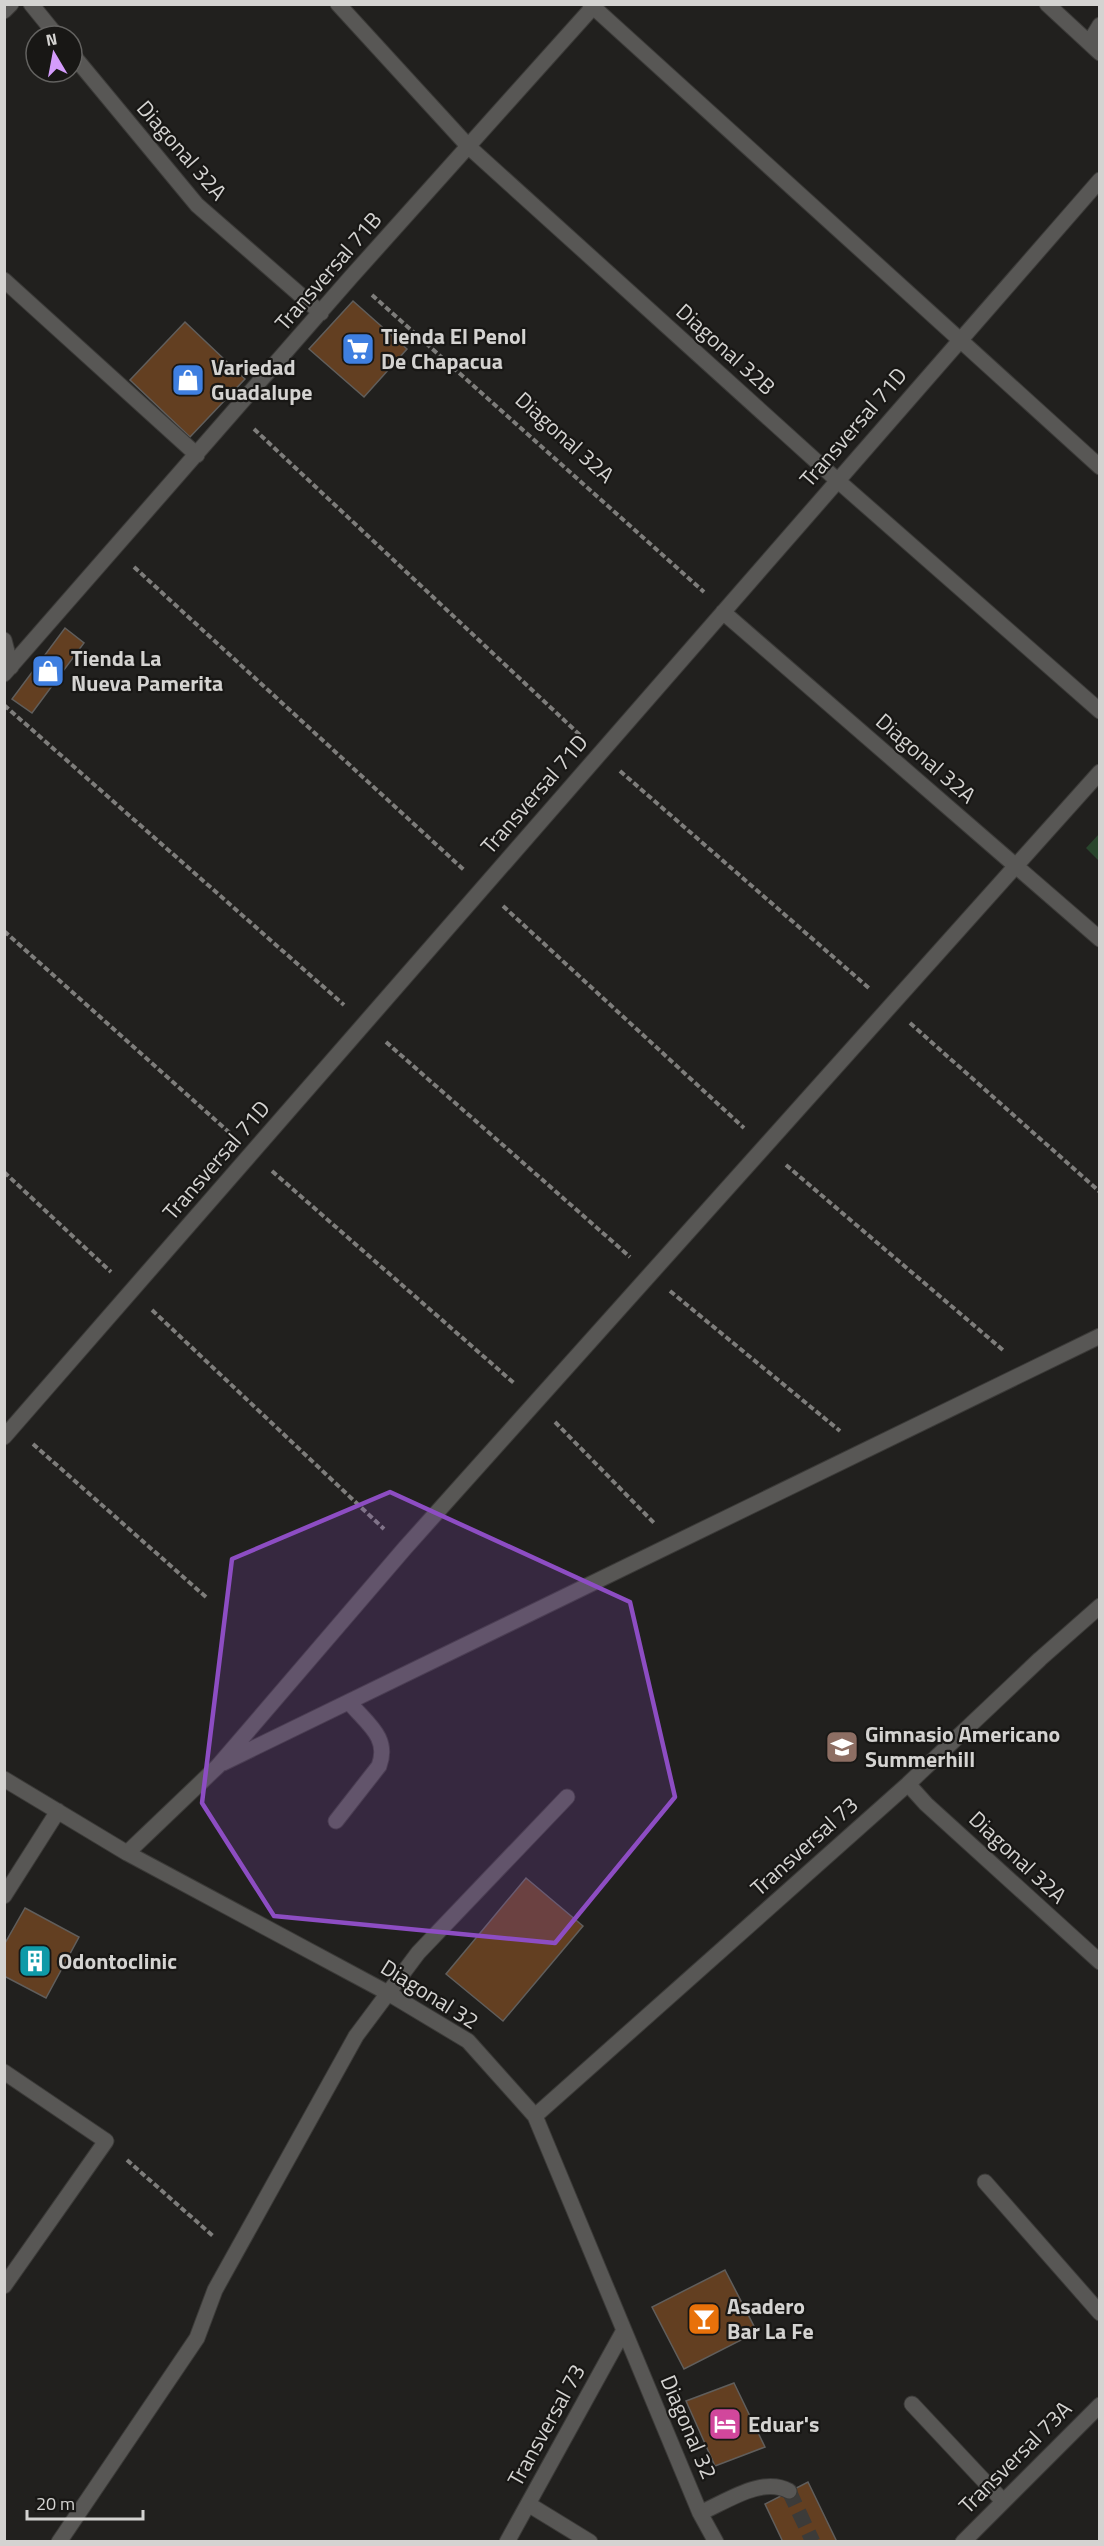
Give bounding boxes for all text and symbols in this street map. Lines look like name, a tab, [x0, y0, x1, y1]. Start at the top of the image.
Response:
north arrow	[24, 24, 84, 84]
text: N	[44, 26, 59, 52]
street label: Diagonal 32A	[129, 92, 235, 208]
street label: Transversal 71B	[266, 204, 390, 338]
street label: Diagonal 32B	[669, 295, 783, 403]
place label: Tienda El Penol De Chapacua	[381, 319, 527, 378]
supermarket icon: Tienda El Penol De Chapacua	[340, 331, 376, 367]
place label: Variedad Guadalupe	[211, 350, 312, 409]
street label: Transversal 71D	[791, 359, 915, 495]
shop icon: Variedad Guadalupe	[170, 362, 206, 398]
street label: Diagonal 32A	[508, 383, 622, 491]
place label: Tienda La Nueva Pamerita	[71, 641, 223, 700]
shop icon: Tienda La Nueva Pamerita	[30, 653, 66, 689]
street label: Diagonal 32A	[868, 705, 984, 811]
street label: Transversal 71D	[472, 726, 596, 862]
street label: Transversal 71D	[154, 1092, 278, 1228]
place label: Gimnasio Americano Summerhill	[865, 1717, 1060, 1776]
school or university icon: Gimnasio Americano Summerhill	[824, 1729, 860, 1765]
street label: Transversal 73	[742, 1788, 866, 1904]
street label: Diagonal 32A	[961, 1802, 1075, 1912]
building icon: Odontoclinic	[17, 1943, 53, 1979]
place label: Odontoclinic	[58, 1944, 177, 1978]
street label: Diagonal 32	[374, 1950, 486, 2038]
place label: Asadero Bar La Fe	[727, 2289, 814, 2348]
bar icon: Asadero Bar La Fe	[686, 2301, 722, 2337]
street label: Transversal 73	[498, 2358, 594, 2492]
street label: Diagonal 32	[652, 2370, 726, 2484]
street label: Transversal 73A	[951, 2393, 1079, 2521]
hotel icon: Eduar's	[707, 2406, 743, 2442]
place label: Eduar's	[748, 2407, 819, 2441]
scale bar	[27, 2483, 142, 2521]
text: 20 m	[36, 2490, 75, 2517]

